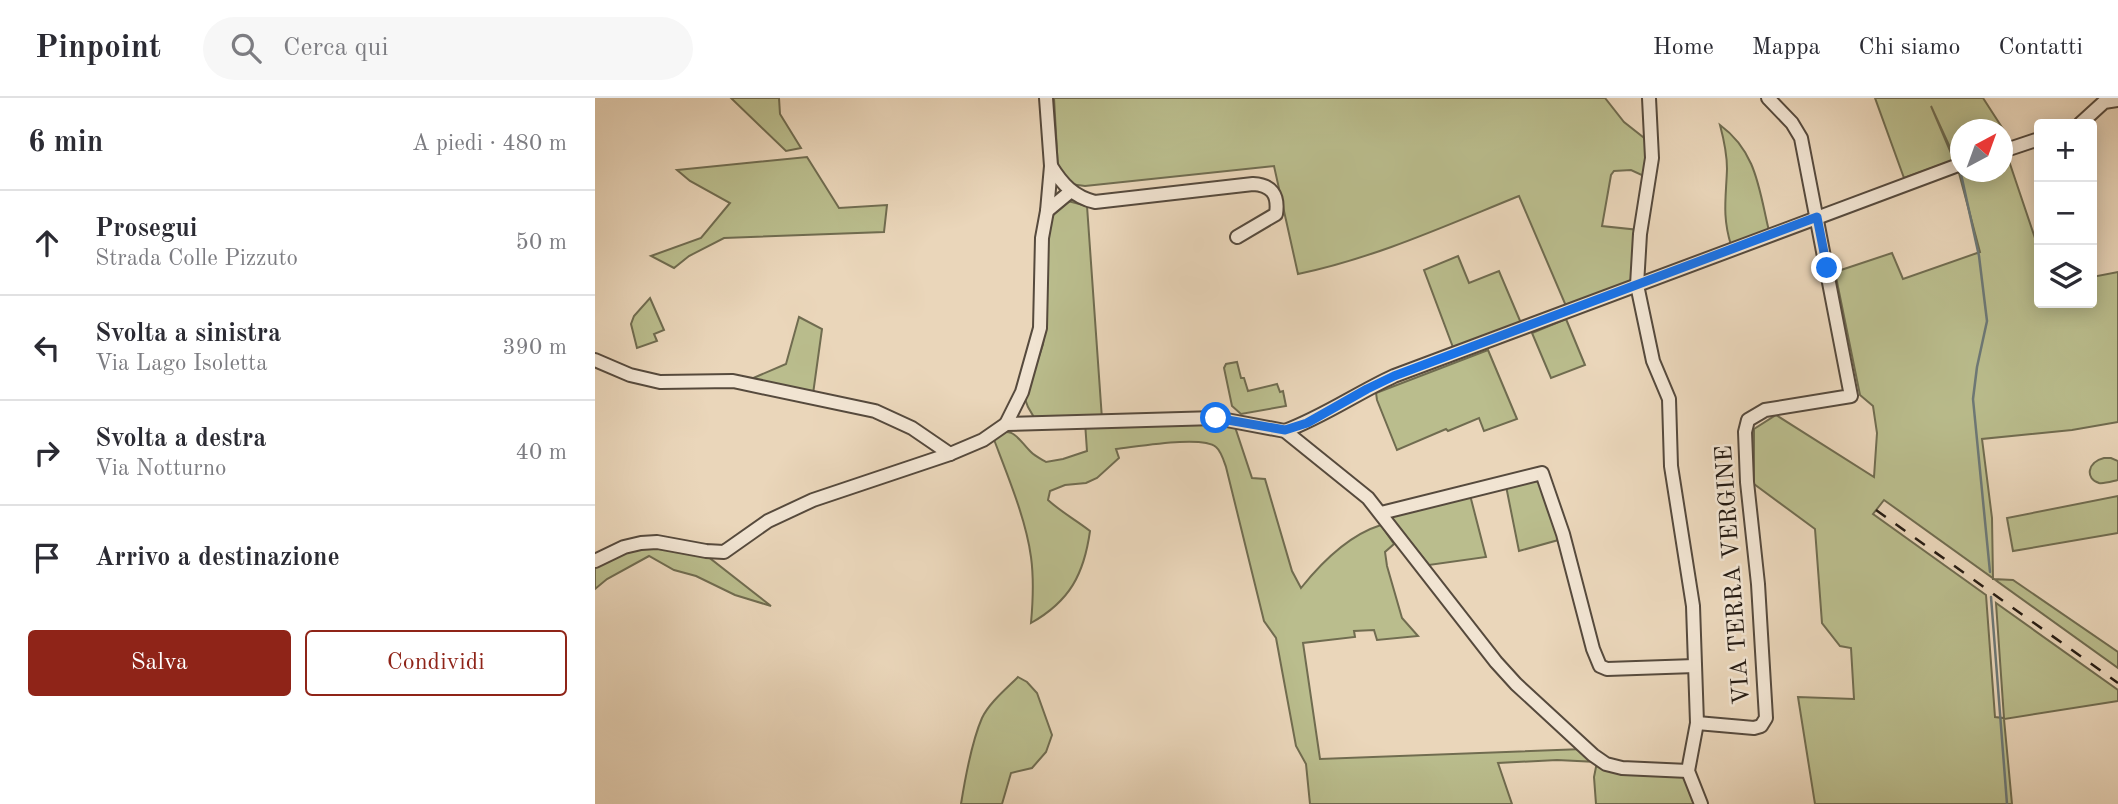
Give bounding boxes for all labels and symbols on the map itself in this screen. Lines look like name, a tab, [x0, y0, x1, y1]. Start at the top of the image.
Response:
north arrow	[1950, 119, 2013, 182]
route end	[1811, 252, 1842, 283]
route start	[1200, 402, 1231, 433]
street label: VIA TERRA VERGINE	[1713, 444, 1755, 706]

